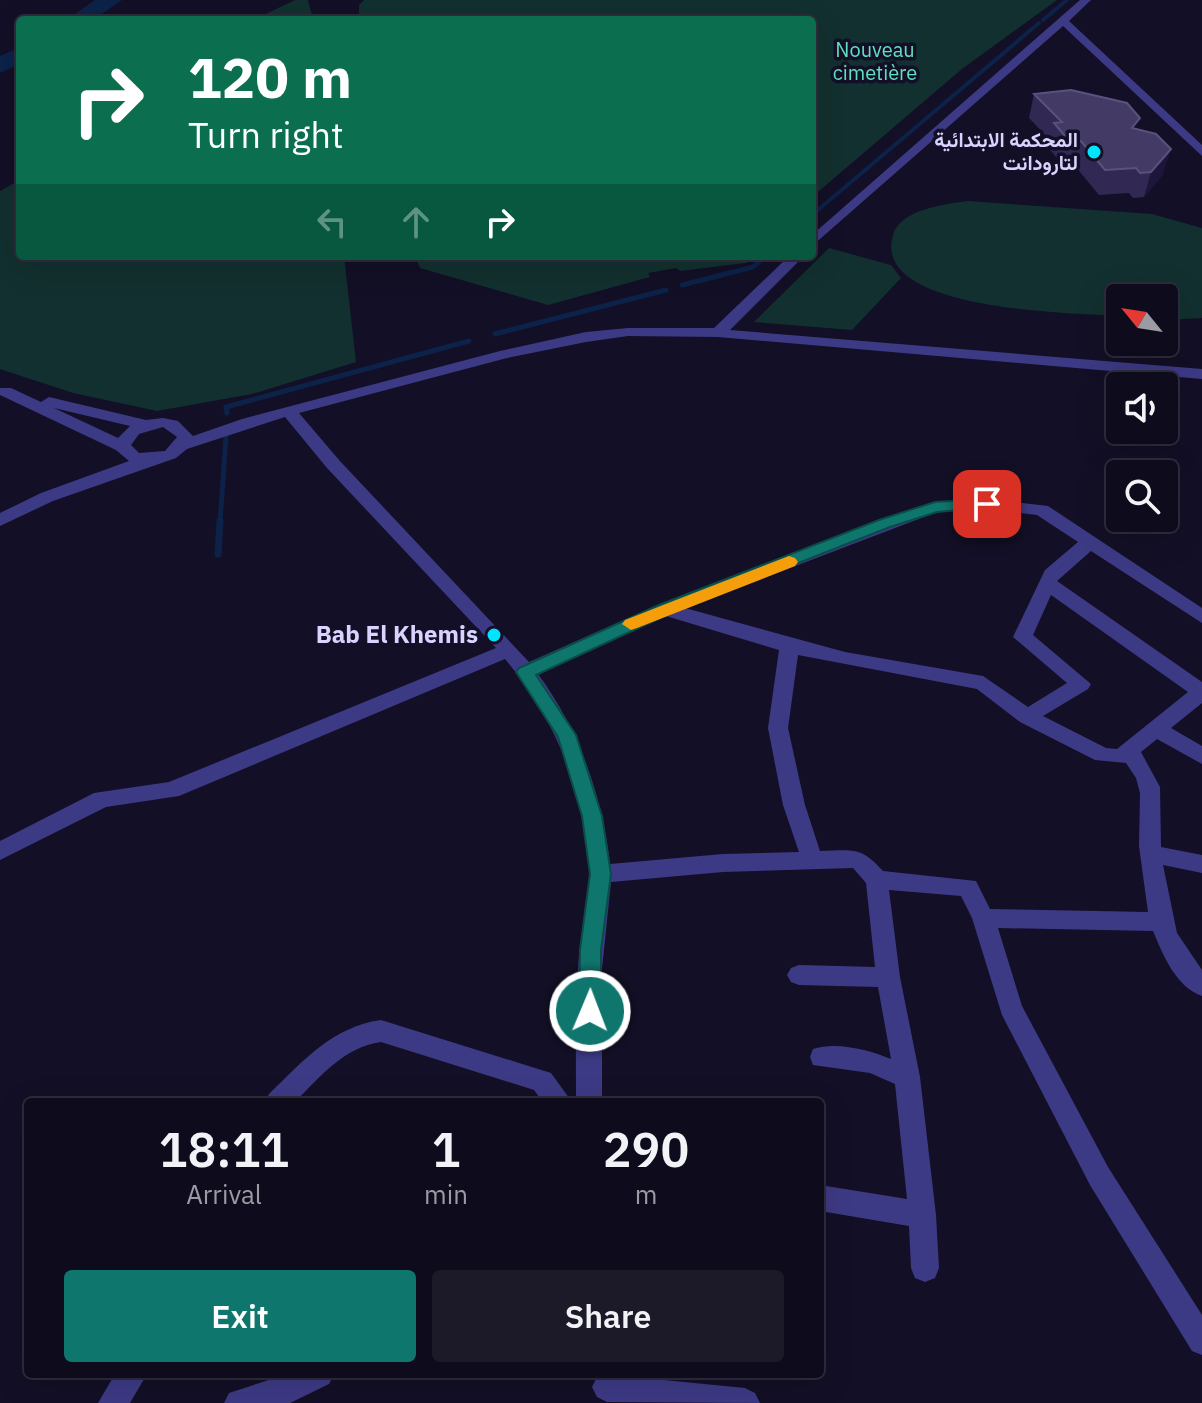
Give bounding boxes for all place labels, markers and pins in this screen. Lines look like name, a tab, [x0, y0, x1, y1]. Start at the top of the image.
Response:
place label: المحكمة الابتدائية لتارودانت	[934, 126, 1078, 176]
marker: المحكمة الابتدائية لتارودانت	[1085, 143, 1103, 161]
pin	[953, 470, 1021, 538]
place label: Bab El Khemis	[316, 618, 478, 650]
marker: Bab El Khemis	[485, 626, 503, 644]

